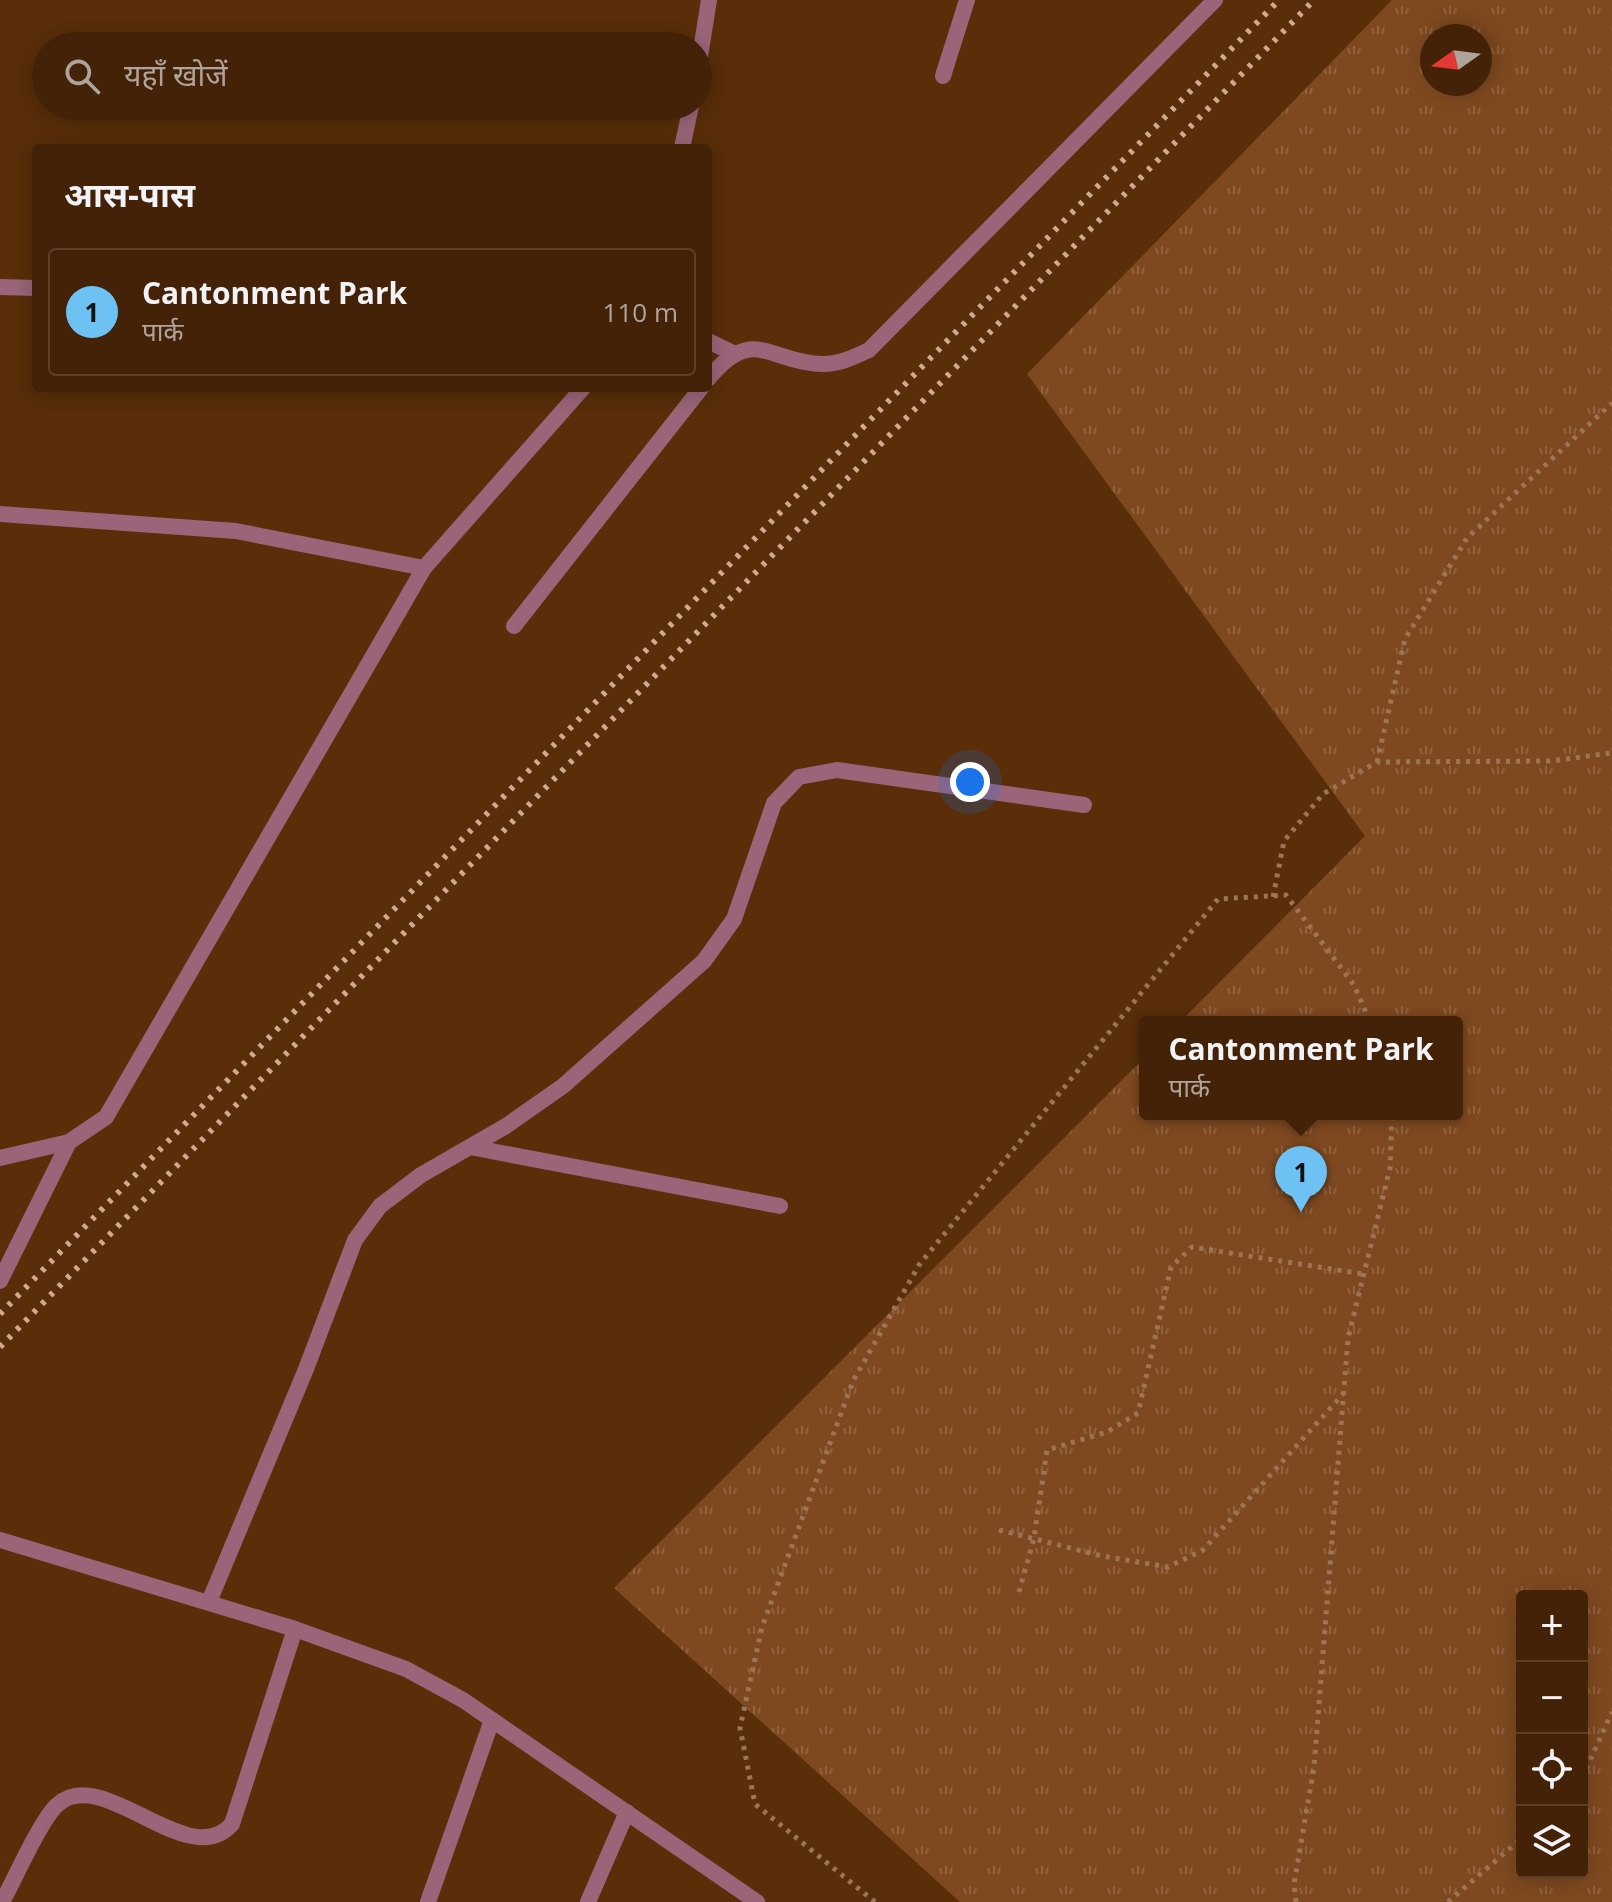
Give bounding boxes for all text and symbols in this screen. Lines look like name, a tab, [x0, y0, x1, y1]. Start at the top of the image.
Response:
north arrow	[1420, 24, 1492, 96]
search box	[32, 32, 712, 120]
icon: search	[60, 54, 104, 98]
text: यहाँ खोजें	[124, 54, 227, 95]
text: आस-पास	[64, 171, 195, 217]
text: Cantonment Park	[142, 272, 407, 313]
text: 1	[85, 294, 99, 330]
text: 110 m	[603, 294, 678, 330]
text: पार्क	[142, 313, 183, 349]
your location	[950, 762, 990, 802]
popup	[1139, 1016, 1463, 1120]
text: Cantonment Park	[1168, 1028, 1434, 1069]
text: पार्क	[1168, 1069, 1210, 1105]
pin: 1	[1275, 1146, 1327, 1212]
map controls	[1516, 1590, 1588, 1878]
button: +	[1516, 1590, 1588, 1662]
button: −	[1516, 1662, 1588, 1734]
button: locate	[1516, 1734, 1588, 1806]
button: layers	[1516, 1806, 1588, 1878]

